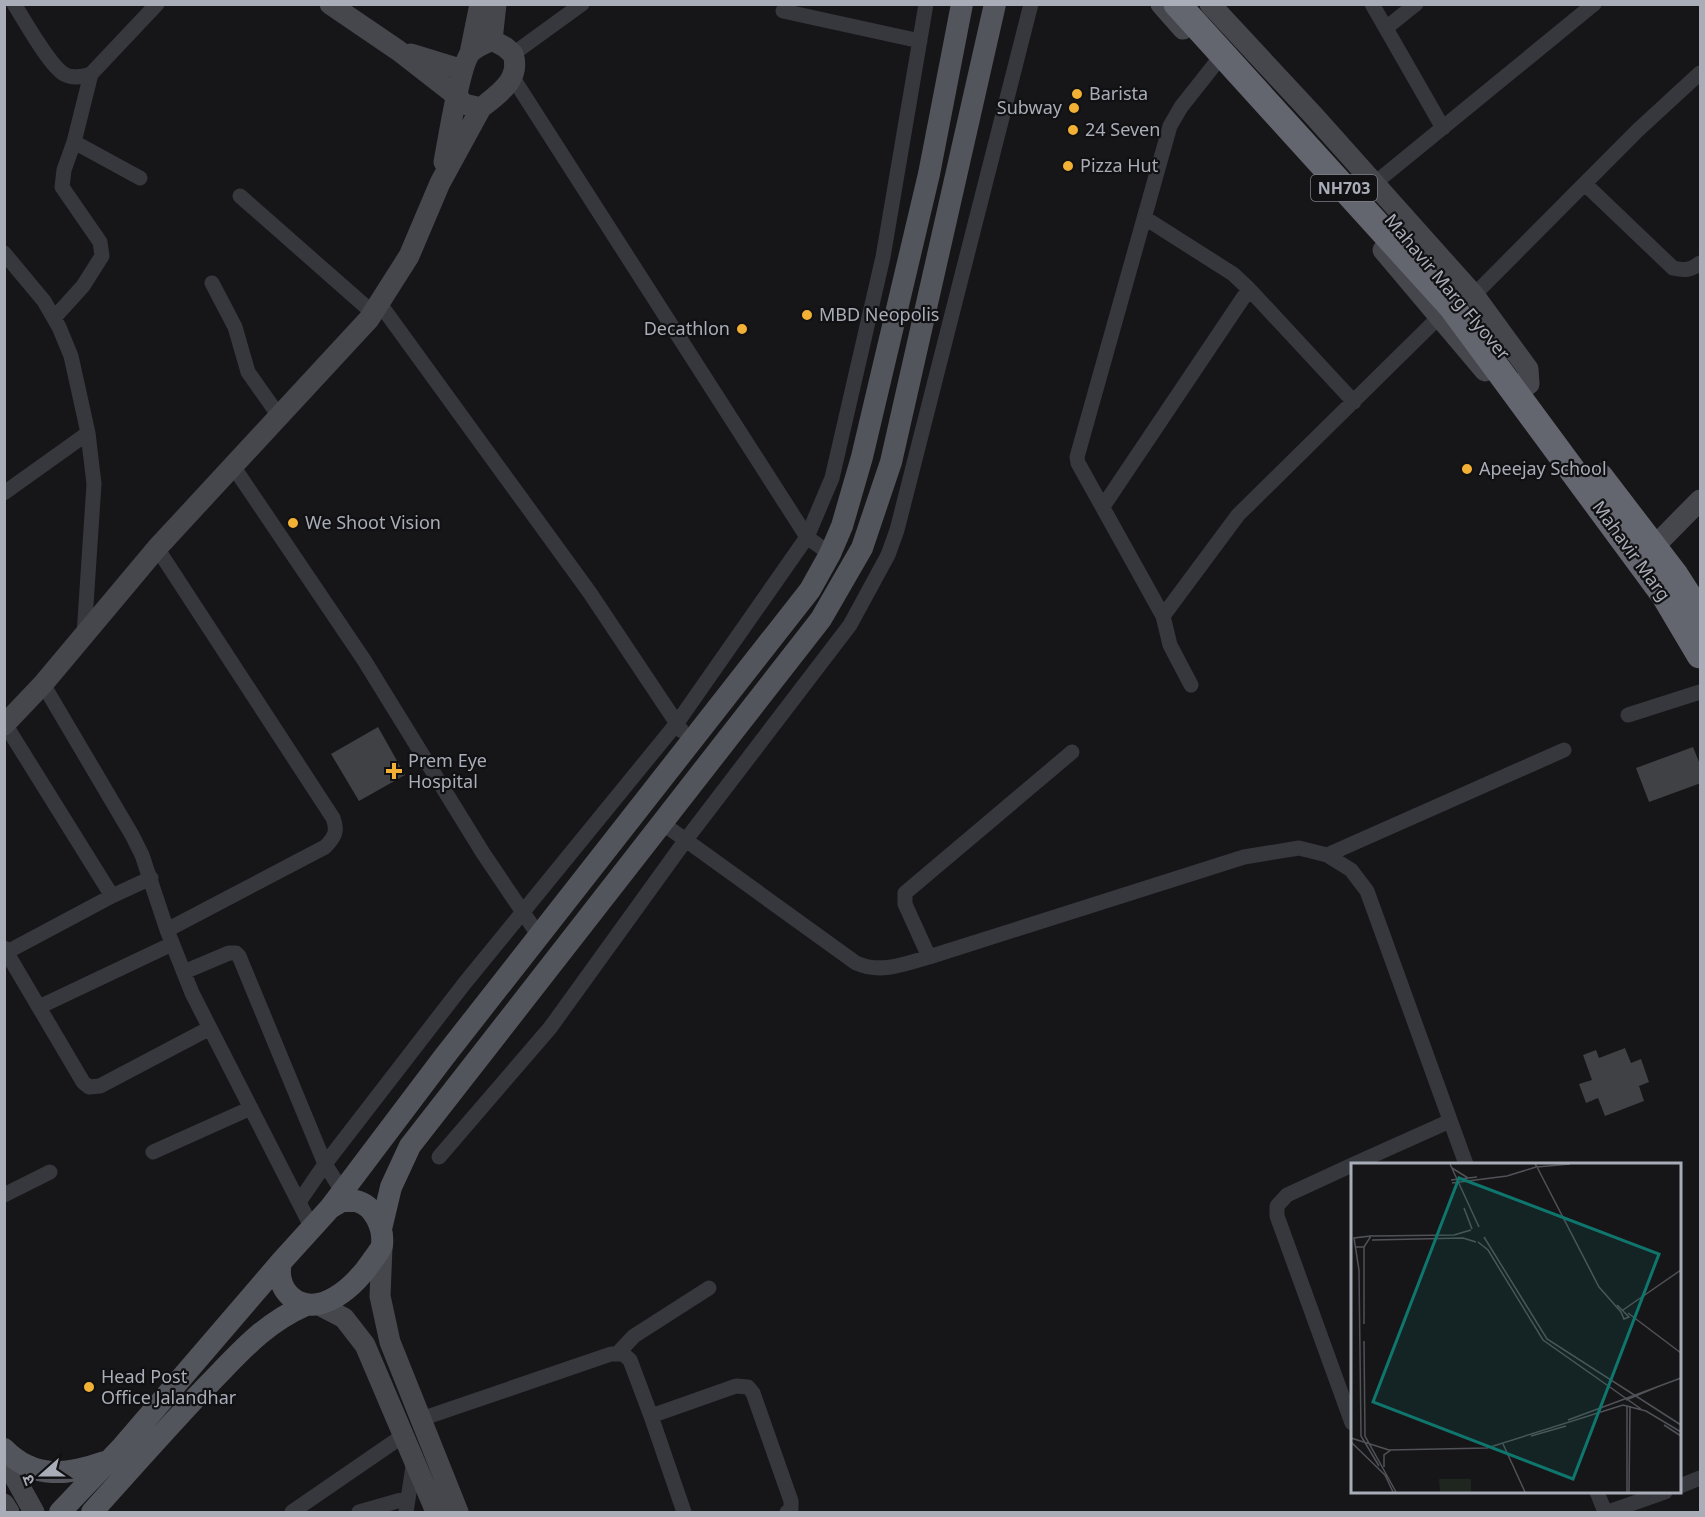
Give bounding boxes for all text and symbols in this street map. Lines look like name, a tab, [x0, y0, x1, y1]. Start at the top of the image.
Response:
place label: Barista	[1089, 81, 1148, 105]
marker: Barista	[1070, 87, 1084, 101]
place label: Subway	[997, 95, 1063, 119]
marker: Subway	[1067, 101, 1081, 115]
place label: 24 Seven	[1085, 117, 1160, 141]
marker: 24 Seven	[1066, 123, 1080, 137]
place label: Pizza Hut	[1080, 153, 1159, 177]
marker: Pizza Hut	[1061, 159, 1075, 173]
road number: NH703	[1311, 175, 1377, 201]
street label: Mahavir Marg Flyover	[1380, 208, 1516, 365]
place label: MBD Neopolis	[819, 302, 939, 326]
marker: MBD Neopolis	[800, 308, 814, 322]
place label: Decathlon	[644, 316, 730, 340]
marker: Decathlon	[735, 322, 749, 336]
place label: Apeejay School	[1479, 456, 1607, 480]
marker: Apeejay School	[1460, 462, 1474, 476]
street label: Mahavir Marg	[1587, 496, 1676, 605]
place label: We Shoot Vision	[305, 510, 441, 534]
marker: We Shoot Vision	[286, 516, 300, 530]
place label: Prem Eye Hospital	[408, 748, 487, 793]
marker: Prem Eye Hospital	[385, 762, 403, 780]
inset map	[1351, 1163, 1681, 1493]
place label: Head Post Office Jalandhar	[101, 1364, 237, 1409]
marker: Head Post Office Jalandhar	[82, 1380, 96, 1394]
north arrow	[12, 1445, 72, 1505]
text: उ	[16, 1471, 40, 1489]

